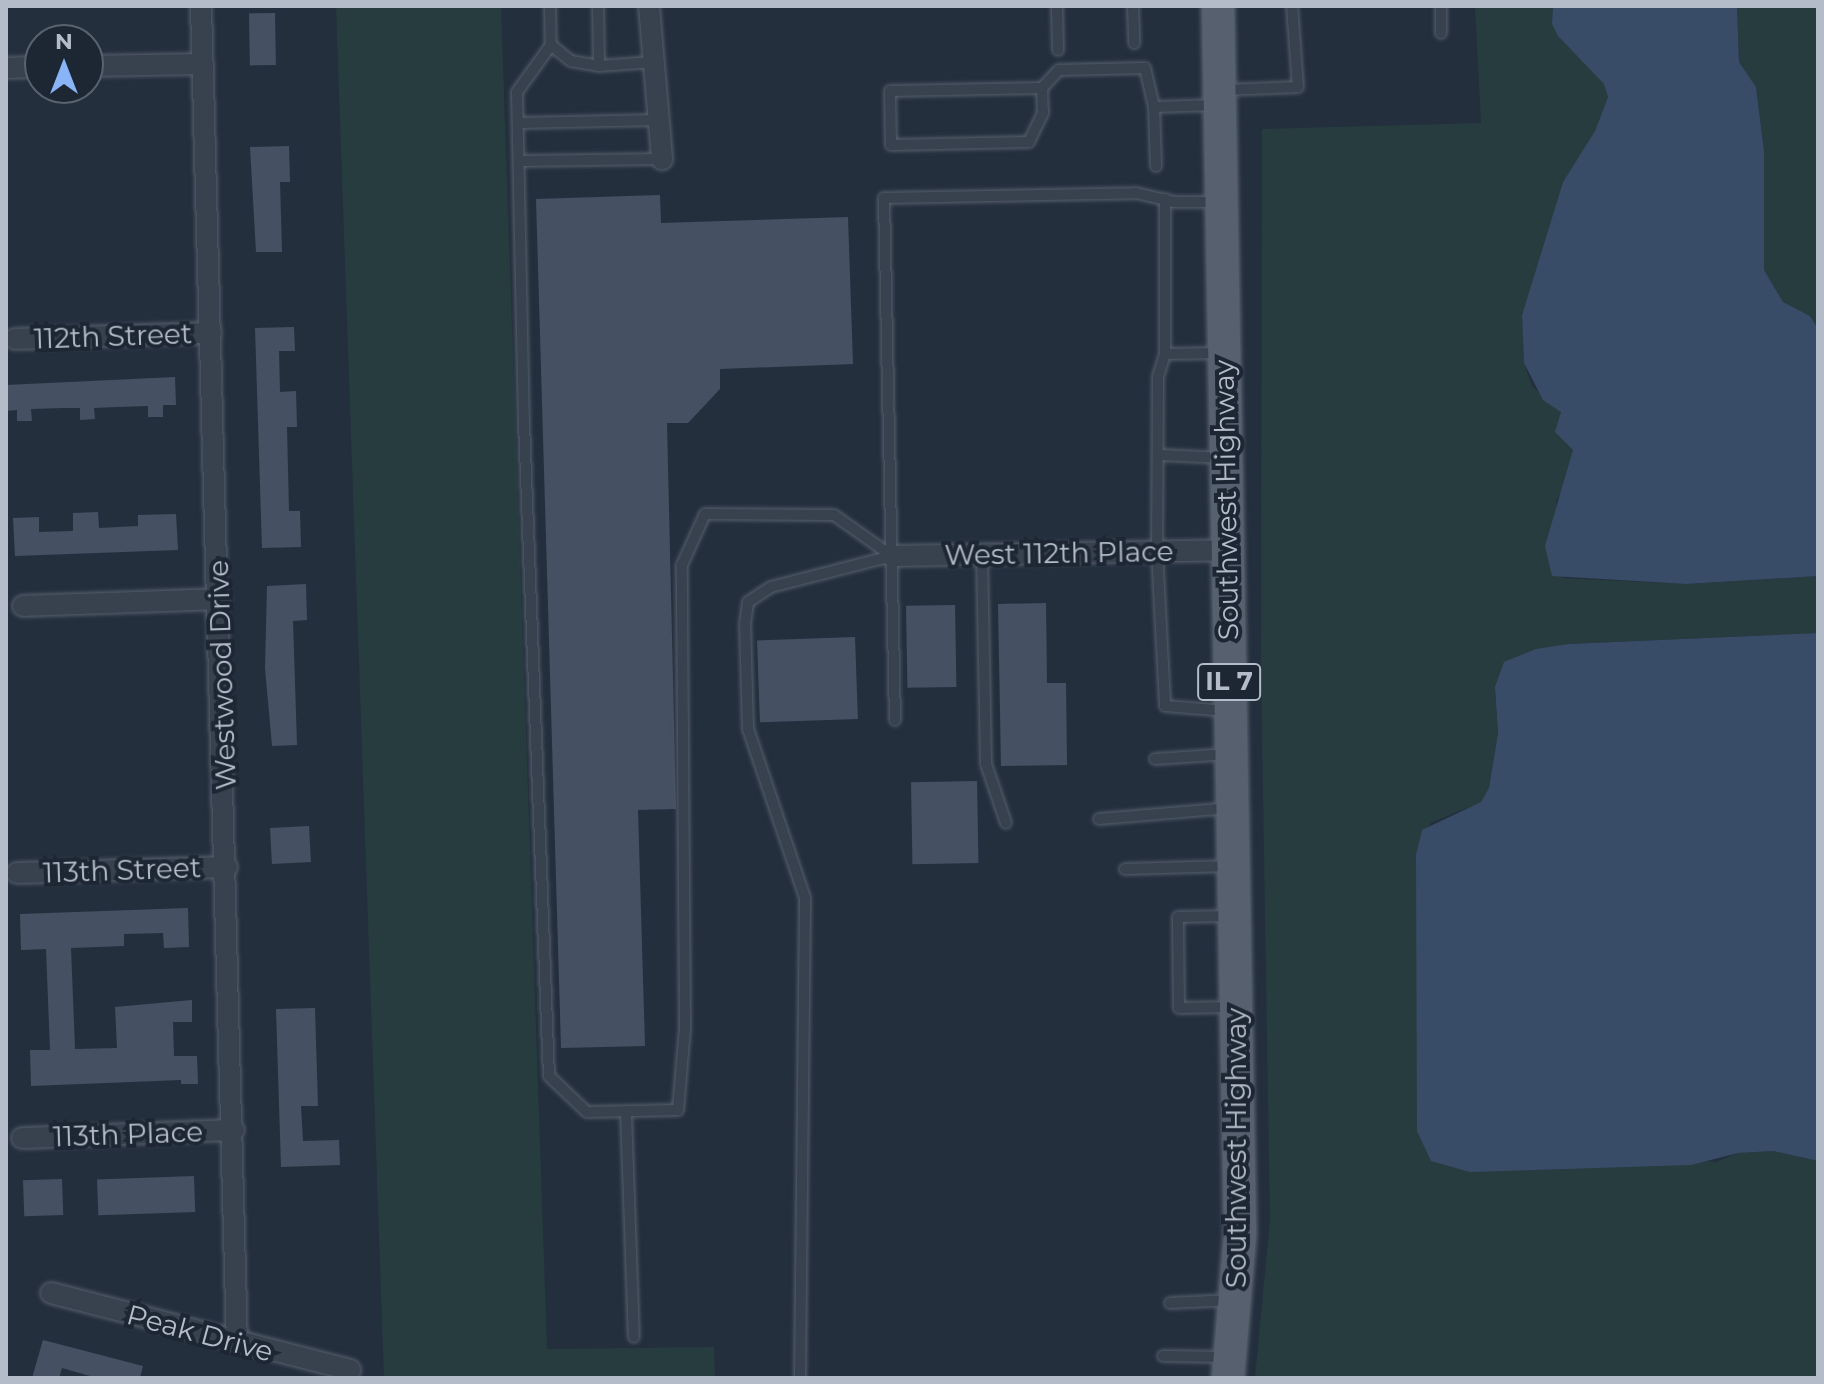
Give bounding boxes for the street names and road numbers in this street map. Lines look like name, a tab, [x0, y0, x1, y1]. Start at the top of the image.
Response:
street label: 112th Street	[33, 316, 193, 356]
street label: Southwest Highway	[1207, 360, 1245, 640]
street label: West 112th Place	[944, 534, 1174, 572]
street label: Westwood Drive	[201, 559, 243, 791]
road number: IL 7	[1197, 660, 1261, 704]
street label: 113th Street	[42, 850, 202, 890]
street label: Southwest Highway	[1219, 1008, 1253, 1288]
street label: 113th Place	[52, 1115, 204, 1153]
street label: Peak Drive	[123, 1297, 277, 1369]

